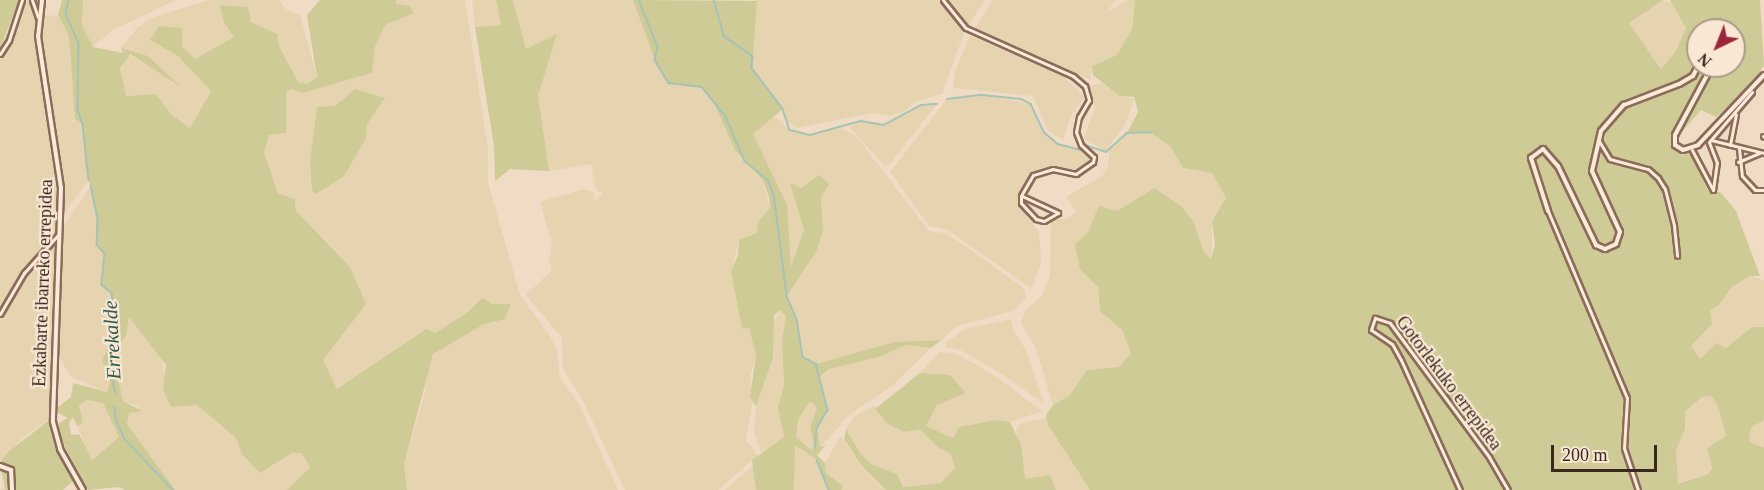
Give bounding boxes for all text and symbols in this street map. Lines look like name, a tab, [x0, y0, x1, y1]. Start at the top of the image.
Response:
north arrow	[1686, 18, 1746, 78]
text: N	[1695, 50, 1715, 70]
street label: Ezkabarte ibarreko errepidea	[29, 179, 57, 387]
water label: Errekalde	[98, 300, 126, 380]
street label: Gotorlekuko errepidea	[1391, 312, 1507, 454]
scale bar	[1554, 433, 1660, 471]
text: 200 m	[1562, 445, 1608, 465]

